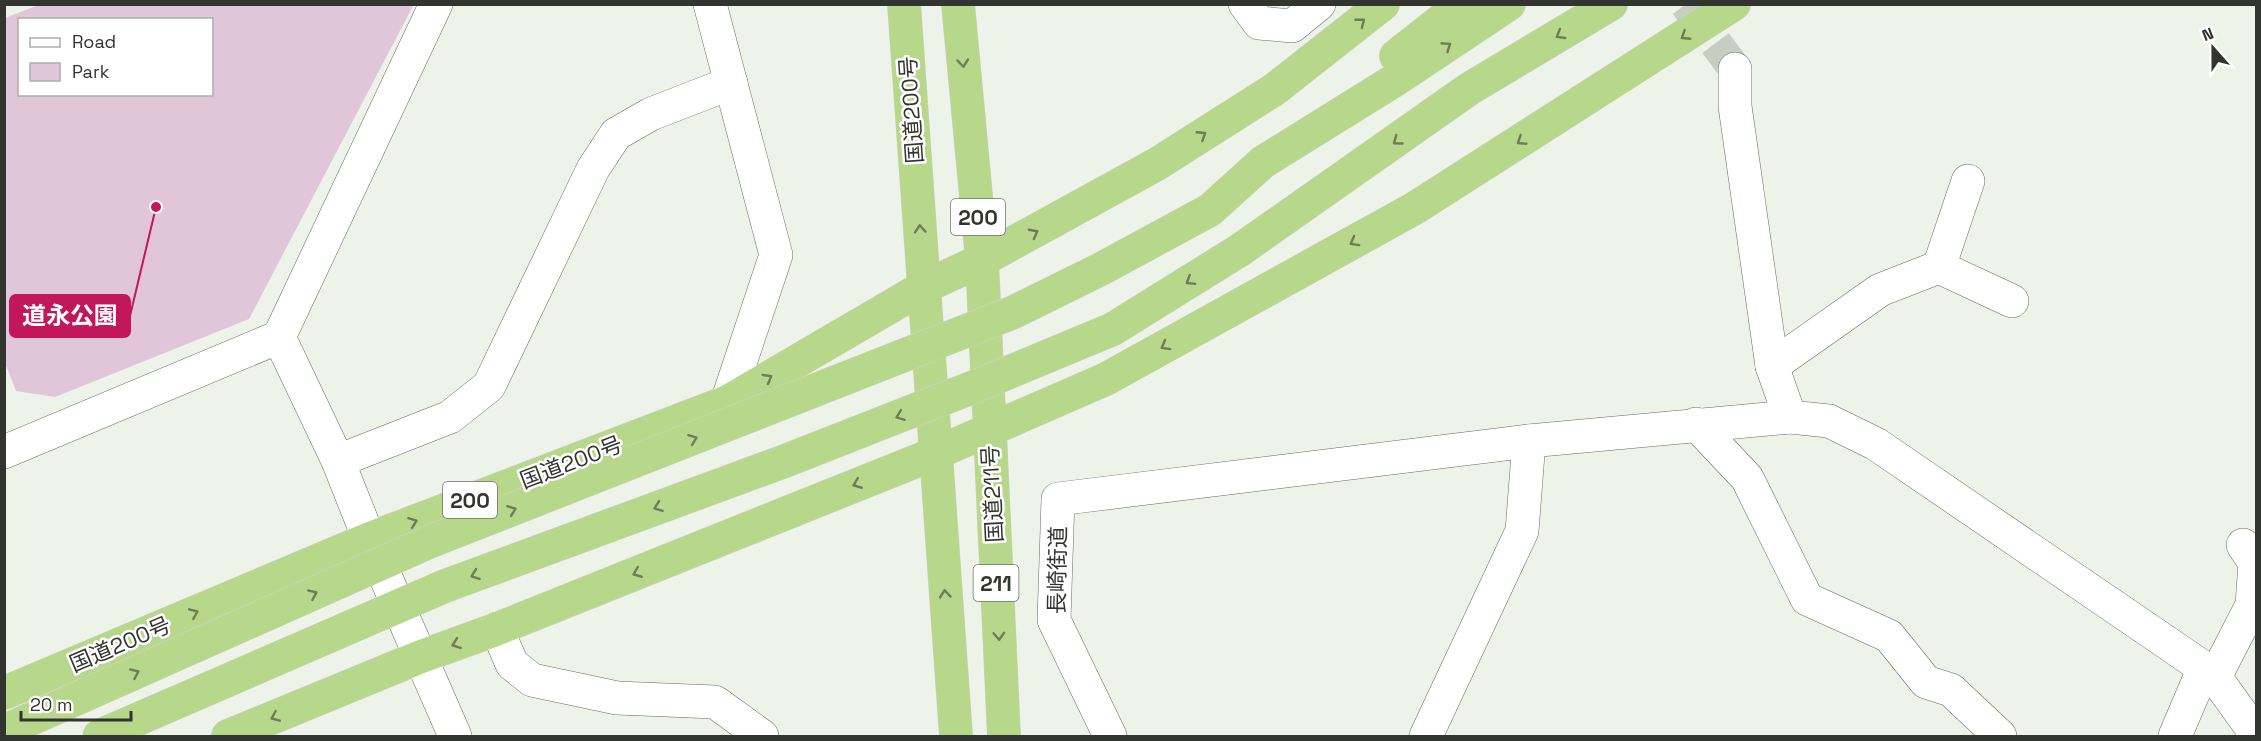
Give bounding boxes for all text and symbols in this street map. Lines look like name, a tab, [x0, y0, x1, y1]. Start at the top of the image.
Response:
legend	[18, 18, 213, 96]
north arrow	[2183, 18, 2243, 78]
one-way arrow	[1354, 19, 1365, 30]
text: N	[2199, 23, 2217, 46]
one-way arrow	[1556, 27, 1566, 39]
one-way arrow	[1681, 29, 1692, 40]
text: Road	[72, 30, 116, 53]
one-way arrow	[1440, 42, 1451, 53]
street label: 国道200号	[893, 55, 929, 165]
one-way arrow	[956, 58, 969, 67]
text: Park	[72, 60, 110, 83]
one-way arrow	[1195, 131, 1206, 142]
one-way arrow	[1393, 134, 1404, 145]
one-way arrow	[1516, 134, 1527, 145]
road number: 200	[951, 199, 1005, 235]
one-way arrow	[914, 224, 927, 233]
one-way arrow	[1027, 229, 1038, 240]
one-way arrow	[1350, 235, 1360, 246]
one-way arrow	[1186, 274, 1196, 286]
callout: 道永公園	[10, 295, 130, 337]
text: 道永公園	[22, 300, 118, 331]
one-way arrow	[1161, 339, 1171, 351]
one-way arrow	[762, 374, 772, 385]
one-way arrow	[895, 409, 906, 421]
street label: 国道200号	[516, 430, 626, 494]
one-way arrow	[687, 434, 698, 446]
street label: 国道211号	[975, 444, 1009, 544]
one-way arrow	[852, 477, 863, 489]
road number: 200	[443, 482, 497, 518]
one-way arrow	[654, 500, 664, 513]
one-way arrow	[505, 505, 516, 517]
one-way arrow	[406, 517, 417, 529]
street label: 長崎街道	[1042, 526, 1072, 614]
road number: 211	[974, 565, 1018, 601]
one-way arrow	[632, 566, 643, 578]
one-way arrow	[471, 567, 481, 580]
one-way arrow	[306, 589, 317, 601]
one-way arrow	[939, 590, 952, 599]
one-way arrow	[187, 608, 198, 620]
street label: 国道200号	[65, 610, 175, 678]
one-way arrow	[992, 631, 1005, 640]
one-way arrow	[451, 636, 462, 649]
one-way arrow	[128, 669, 139, 681]
scale bar	[21, 684, 130, 722]
text: 20 m	[30, 693, 73, 716]
one-way arrow	[270, 710, 281, 722]

